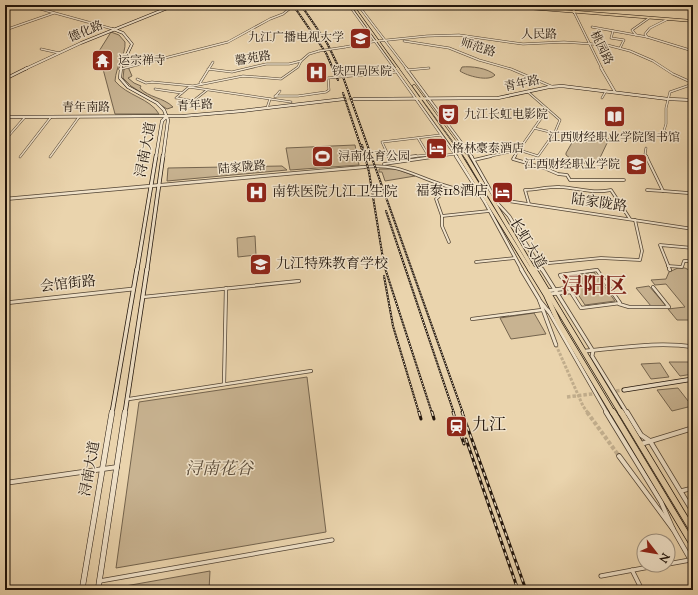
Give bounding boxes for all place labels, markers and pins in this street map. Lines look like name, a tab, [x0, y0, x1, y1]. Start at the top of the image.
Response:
school or university icon: 九江广播电视大学	[347, 25, 373, 51]
place label: 九江广播电视大学	[248, 29, 344, 47]
temple icon: 运宗禅寺	[90, 48, 116, 74]
place label: 运宗禅寺	[118, 52, 166, 70]
hospital icon: 铁四局医院	[303, 59, 329, 85]
place label: 铁四局医院	[332, 63, 392, 81]
theatre icon: 九江长虹电影院	[436, 102, 462, 128]
library icon: 江西财经职业学院图书馆	[601, 104, 627, 130]
place label: 九江长虹电影院	[464, 106, 548, 124]
place label: 江西财经职业学院图书馆	[548, 129, 680, 147]
hotel icon: 格林豪泰酒店	[424, 136, 450, 162]
place label: 格林豪泰酒店	[452, 140, 524, 158]
sports icon: 浔南体育公园	[310, 144, 336, 170]
place label: 浔南体育公园	[338, 148, 410, 166]
school or university icon: 江西财经职业学院	[623, 152, 649, 178]
place label: 江西财经职业学院	[524, 156, 620, 174]
hotel icon: 福泰118酒店	[490, 179, 516, 205]
hospital icon: 南铁医院九江卫生院	[244, 180, 270, 206]
place label: 福泰118酒店	[415, 182, 488, 202]
place label: 南铁医院九江卫生院	[272, 183, 398, 203]
school or university icon: 九江特殊教育学校	[248, 252, 274, 278]
place label: 九江特殊教育学校	[276, 255, 388, 275]
station icon: 九江	[444, 413, 470, 439]
place label: 九江	[472, 414, 506, 438]

